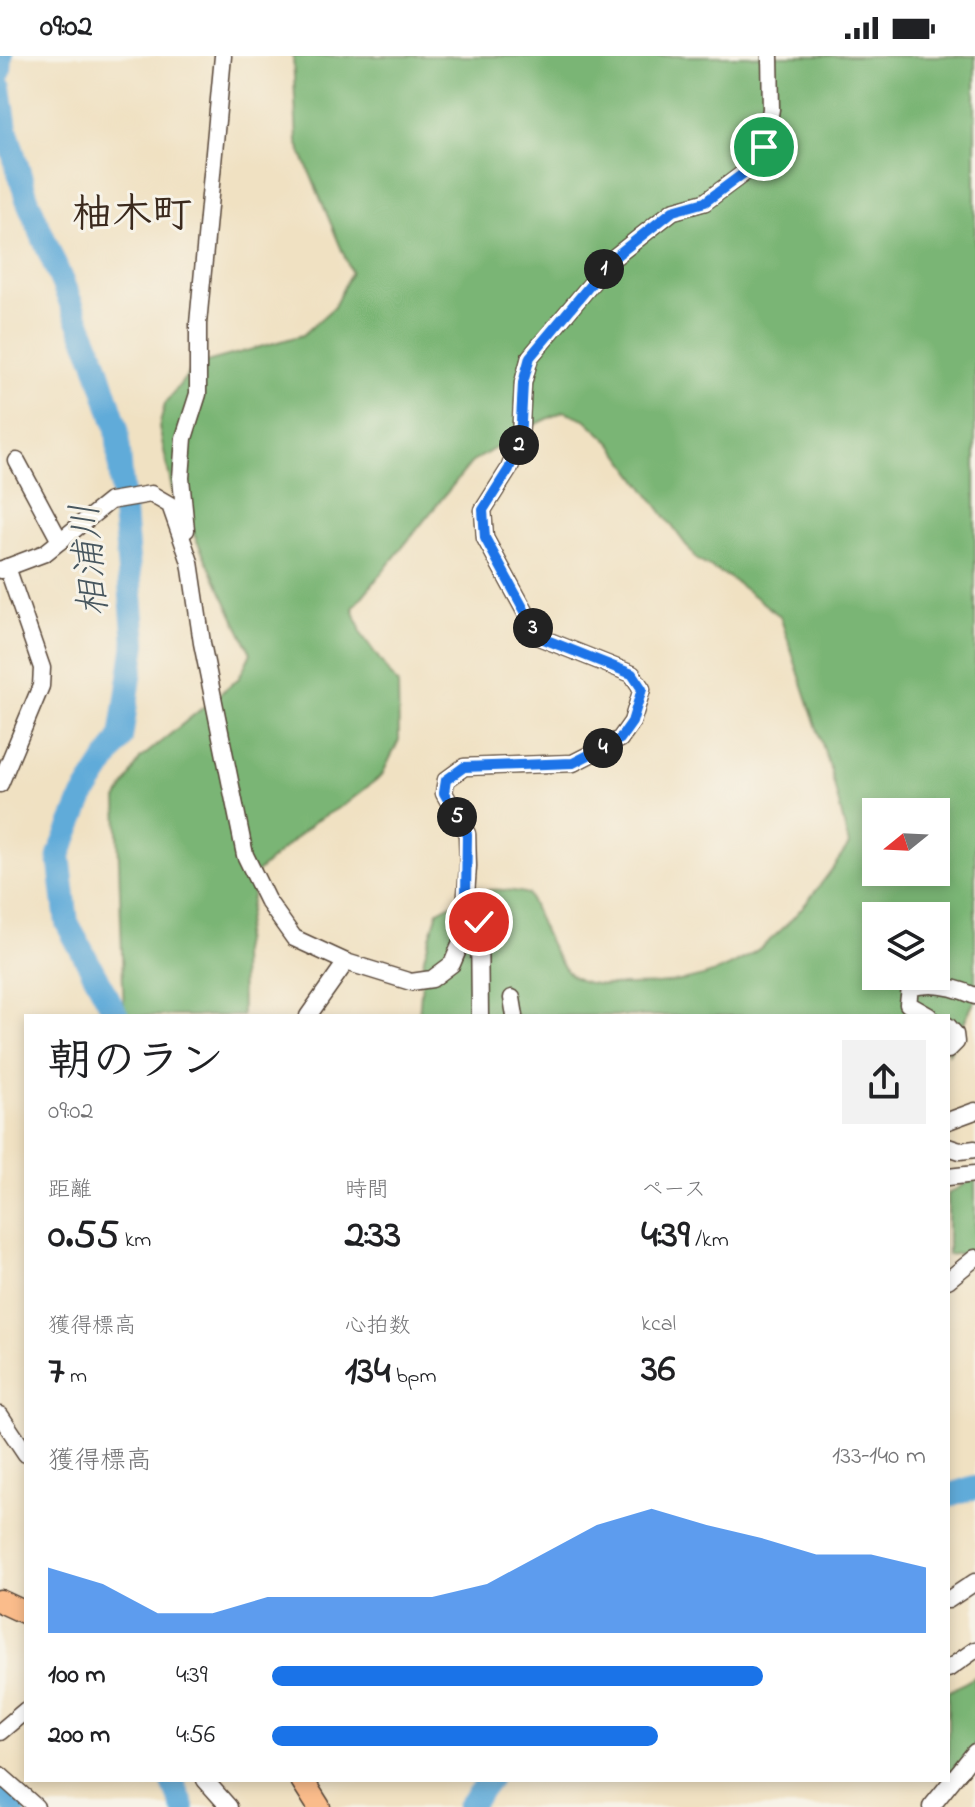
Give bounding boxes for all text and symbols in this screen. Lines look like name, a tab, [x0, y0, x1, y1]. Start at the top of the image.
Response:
text: 09:02	[40, 6, 92, 50]
pin	[730, 113, 798, 181]
icon: arrive	[742, 125, 786, 169]
district label: 柚木町	[72, 187, 192, 246]
pin: 1	[584, 249, 624, 289]
text: 1	[601, 253, 608, 285]
pin: 2	[499, 425, 539, 465]
text: 2	[514, 429, 524, 461]
water label: 相浦川	[59, 501, 125, 619]
pin: 3	[513, 608, 553, 648]
text: 3	[528, 612, 538, 644]
pin: 4	[583, 728, 623, 768]
text: 4	[598, 732, 608, 764]
pin: 5	[437, 797, 477, 837]
north arrow	[862, 798, 950, 886]
map controls	[862, 798, 950, 990]
text: 5	[451, 801, 463, 833]
pin	[445, 888, 513, 956]
icon: check	[457, 900, 501, 944]
button: layers	[862, 902, 950, 990]
text: 朝のラン	[48, 1031, 224, 1095]
button: share	[842, 1040, 926, 1124]
text: 09:02	[48, 1093, 93, 1131]
text: 距離	[48, 1175, 92, 1207]
text: 時間	[345, 1175, 389, 1207]
text: ペース	[641, 1175, 706, 1207]
text: 0.55	[48, 1207, 119, 1266]
text: 2:33	[345, 1207, 401, 1266]
text: 4:39	[641, 1207, 690, 1266]
text: km	[119, 1225, 151, 1257]
text: /km	[690, 1225, 729, 1257]
text: kcal	[641, 1309, 676, 1341]
text: 獲得標高	[48, 1311, 136, 1343]
text: 心拍数	[345, 1311, 411, 1343]
text: 36	[641, 1341, 675, 1400]
text: 7	[48, 1343, 64, 1402]
text: 134	[345, 1343, 390, 1402]
text: m	[64, 1361, 87, 1393]
text: bpm	[390, 1361, 437, 1393]
text: 133–140 m	[832, 1438, 926, 1476]
text: 獲得標高	[48, 1443, 152, 1481]
text: 100 m	[48, 1657, 105, 1695]
text: 4:39	[176, 1657, 208, 1695]
text: 200 m	[48, 1717, 110, 1755]
text: 4:56	[176, 1717, 215, 1755]

